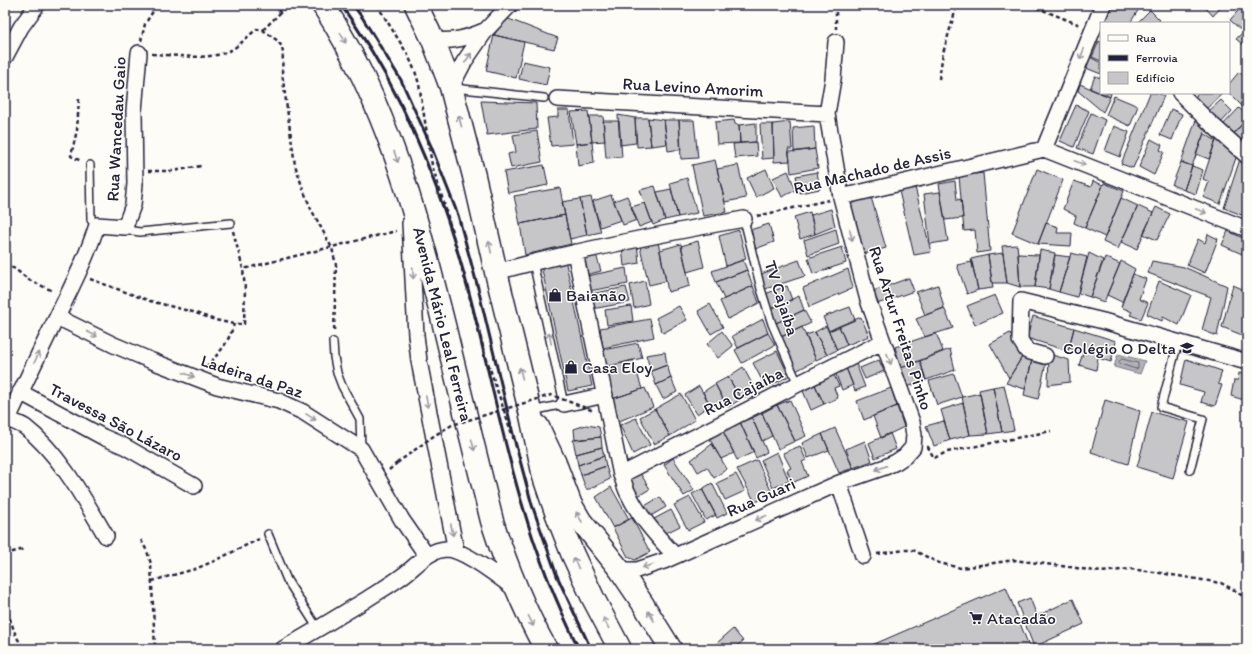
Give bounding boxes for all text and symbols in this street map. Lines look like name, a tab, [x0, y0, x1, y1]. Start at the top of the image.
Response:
legend	[1100, 22, 1230, 94]
text: Rua	[1136, 31, 1156, 45]
one-way arrow	[340, 32, 348, 44]
one-way arrow	[1078, 47, 1086, 59]
text: Ferrovia	[1136, 51, 1178, 65]
one-way arrow	[464, 52, 472, 64]
street label: Rua Wancedau Gaio	[102, 56, 130, 202]
text: Edifício	[1136, 71, 1175, 85]
street label: Rua Levino Amorim	[622, 73, 764, 101]
one-way arrow	[456, 114, 463, 127]
street label: Rua Machado de Assis	[791, 142, 953, 198]
one-way arrow	[393, 150, 400, 163]
one-way arrow	[1074, 160, 1086, 168]
one-way arrow	[1195, 207, 1207, 215]
street label: Avenida Mário Leal Ferreira	[409, 225, 477, 423]
one-way arrow	[848, 228, 855, 241]
one-way arrow	[486, 241, 494, 254]
street label: Rua Artur Freitas Pinho	[865, 243, 937, 413]
street label: TV Cajaíba	[760, 258, 804, 338]
one-way arrow	[409, 266, 416, 279]
place label: Baianão	[566, 285, 626, 305]
shop icon: Baianão	[547, 287, 563, 303]
one-way arrow	[85, 331, 97, 338]
one-way arrow	[545, 332, 553, 345]
place label: Colégio O Delta	[1063, 338, 1176, 358]
school or university icon: Colégio O Delta	[1179, 340, 1195, 356]
street label: Ladeira da Paz	[198, 350, 306, 402]
one-way arrow	[34, 351, 41, 363]
one-way arrow	[885, 353, 893, 365]
place label: Casa Eloy	[582, 357, 652, 377]
shop icon: Casa Eloy	[563, 359, 579, 375]
street label: Rua Cajaíba	[700, 363, 786, 419]
one-way arrow	[517, 367, 524, 380]
one-way arrow	[182, 372, 194, 380]
street label: Travessa São Lázaro	[46, 379, 186, 465]
one-way arrow	[423, 396, 431, 409]
one-way arrow	[305, 413, 316, 421]
one-way arrow	[470, 438, 477, 451]
one-way arrow	[876, 465, 888, 473]
street label: Rua Guari	[724, 473, 798, 521]
one-way arrow	[574, 511, 582, 523]
one-way arrow	[755, 514, 767, 522]
one-way arrow	[449, 523, 457, 536]
one-way arrow	[572, 557, 580, 569]
one-way arrow	[642, 563, 655, 570]
place label: Atacadão	[987, 608, 1056, 628]
one-way arrow	[646, 610, 655, 621]
supermarket icon: Atacadão	[968, 610, 984, 626]
one-way arrow	[528, 614, 535, 626]
one-way arrow	[602, 618, 610, 630]

